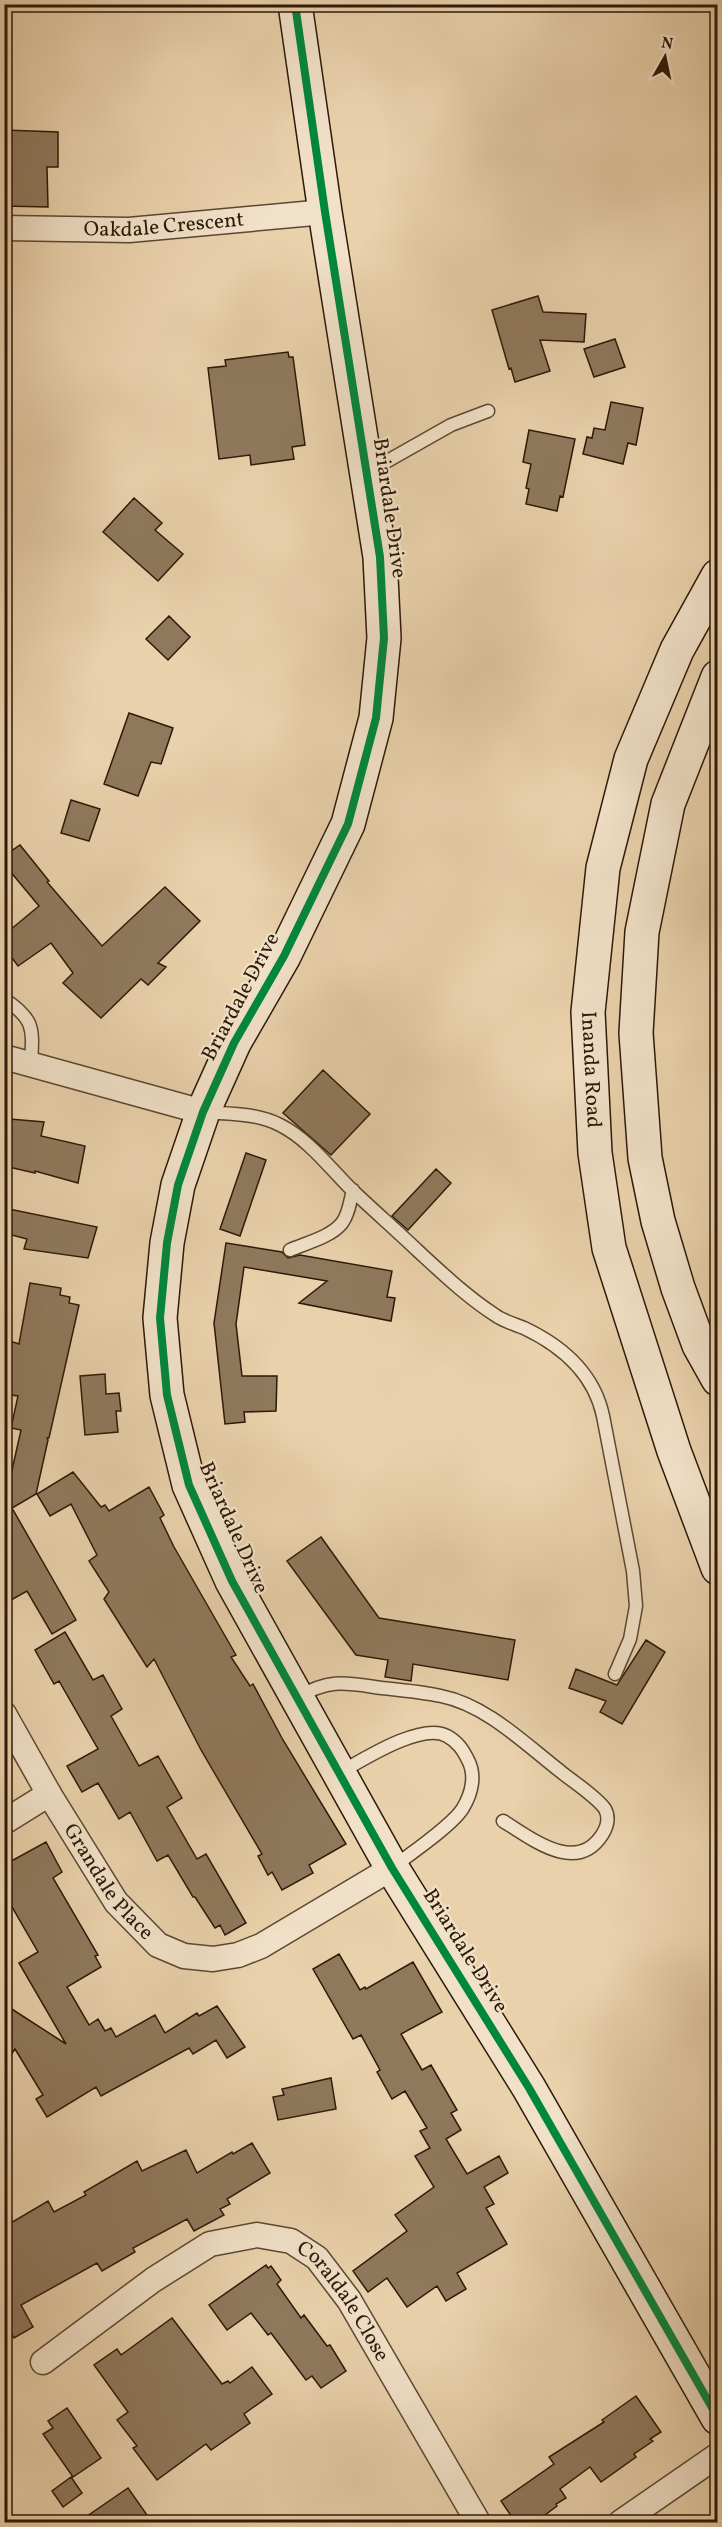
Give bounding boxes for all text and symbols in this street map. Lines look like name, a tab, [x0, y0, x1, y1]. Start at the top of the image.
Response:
north arrow	[635, 27, 695, 87]
text: N	[660, 32, 675, 56]
street label: Oakdale Crescent	[83, 205, 245, 245]
street label: Briardale Drive	[365, 436, 413, 580]
street label: Briardale Drive	[195, 928, 287, 1066]
street label: Inanda Road	[573, 1011, 608, 1129]
street label: Briardale Drive	[191, 1457, 275, 1599]
street label: Grandale Place	[56, 1818, 160, 1947]
street label: Briardale Drive	[415, 1883, 515, 2019]
street label: Coraldale Close	[291, 2234, 396, 2367]

